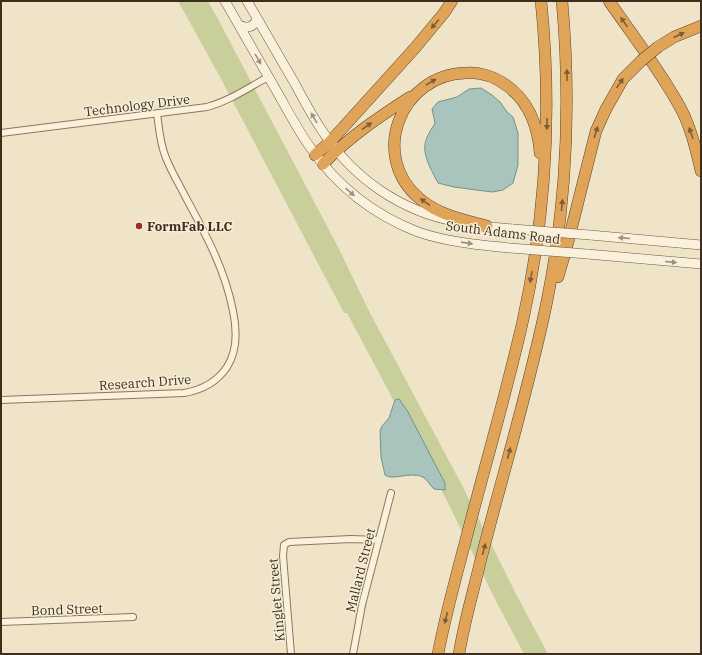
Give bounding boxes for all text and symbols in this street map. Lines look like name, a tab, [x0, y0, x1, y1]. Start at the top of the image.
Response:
one-way arrow	[620, 17, 628, 28]
one-way arrow	[431, 18, 440, 29]
one-way arrow	[673, 32, 685, 38]
one-way arrow	[255, 53, 262, 65]
one-way arrow	[564, 68, 570, 81]
one-way arrow	[617, 77, 624, 89]
one-way arrow	[425, 79, 437, 86]
street label: Technology Drive	[83, 91, 191, 120]
one-way arrow	[311, 112, 318, 124]
one-way arrow	[543, 118, 550, 130]
one-way arrow	[362, 122, 372, 130]
one-way arrow	[593, 126, 599, 138]
one-way arrow	[687, 127, 693, 139]
one-way arrow	[345, 187, 355, 196]
one-way arrow	[419, 198, 430, 206]
one-way arrow	[559, 199, 565, 211]
street label: South Adams Road	[445, 217, 561, 248]
place label: FormFab LLC	[147, 218, 232, 235]
marker: FormFab LLC	[134, 221, 144, 231]
one-way arrow	[618, 235, 630, 242]
one-way arrow	[461, 240, 473, 246]
one-way arrow	[665, 258, 677, 265]
one-way arrow	[528, 271, 534, 283]
street label: Research Drive	[98, 371, 192, 394]
one-way arrow	[506, 447, 512, 459]
street label: Mallard Street	[342, 526, 379, 614]
one-way arrow	[481, 543, 487, 556]
street label: Kinglet Street	[264, 557, 289, 642]
street label: Bond Street	[31, 600, 104, 619]
one-way arrow	[442, 611, 448, 624]

